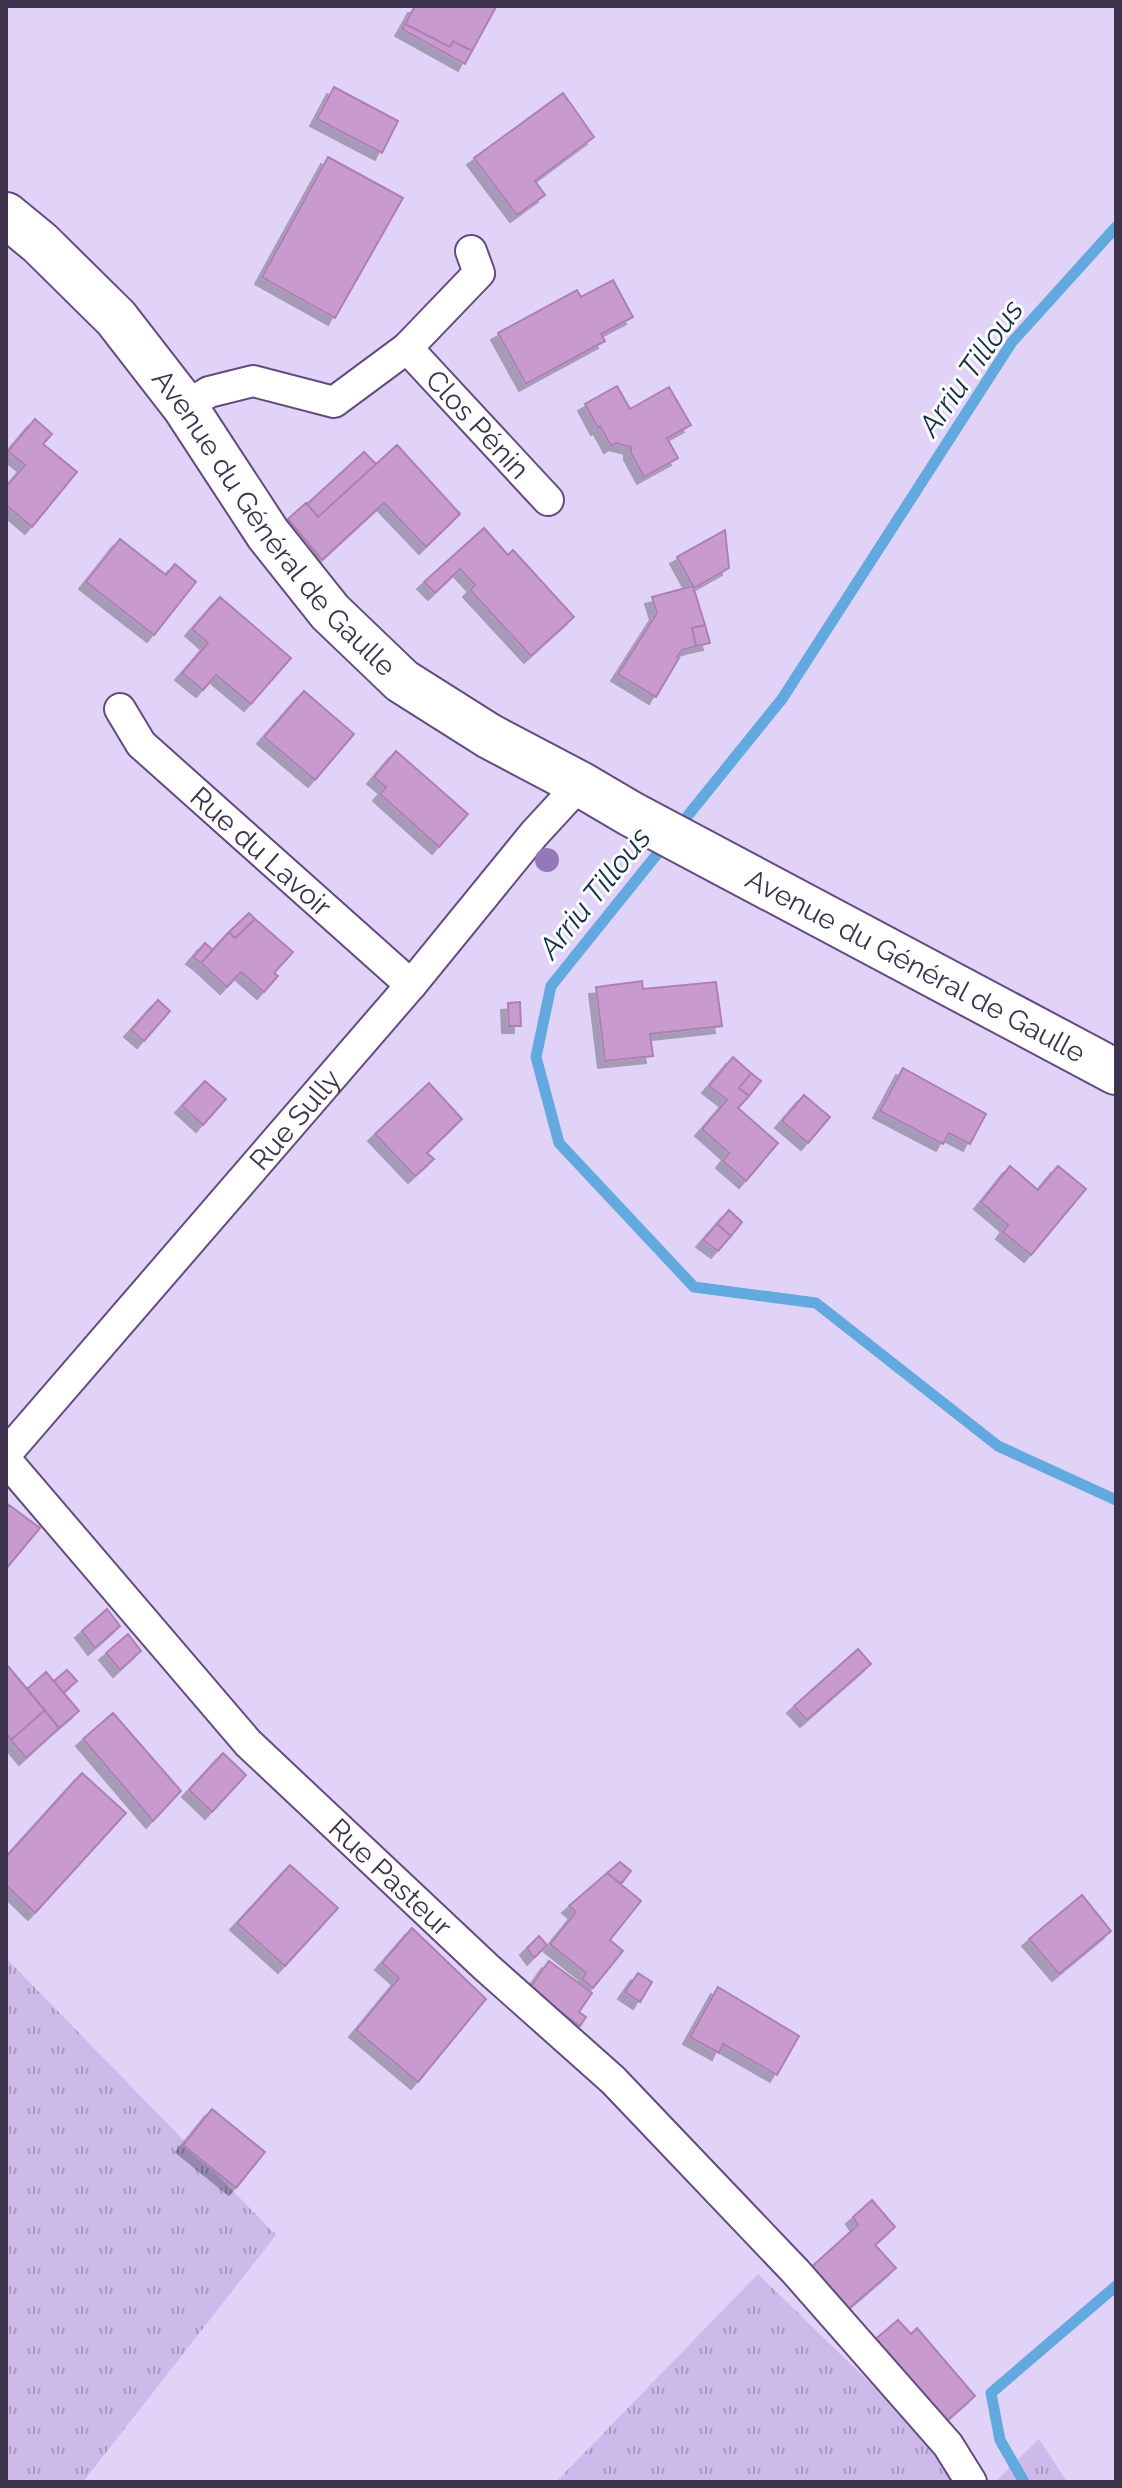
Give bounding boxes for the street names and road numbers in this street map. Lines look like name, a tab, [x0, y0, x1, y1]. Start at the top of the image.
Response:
street label: Avenue du Général de Gaulle	[145, 363, 402, 683]
street label: Clos Pénin	[419, 363, 536, 486]
street label: Rue du Lavoir	[184, 780, 338, 923]
street label: Avenue du Général de Gaulle	[740, 862, 1091, 1070]
street label: Rue Sully	[243, 1063, 348, 1177]
street label: Rue Pasteur	[322, 1812, 459, 1943]

